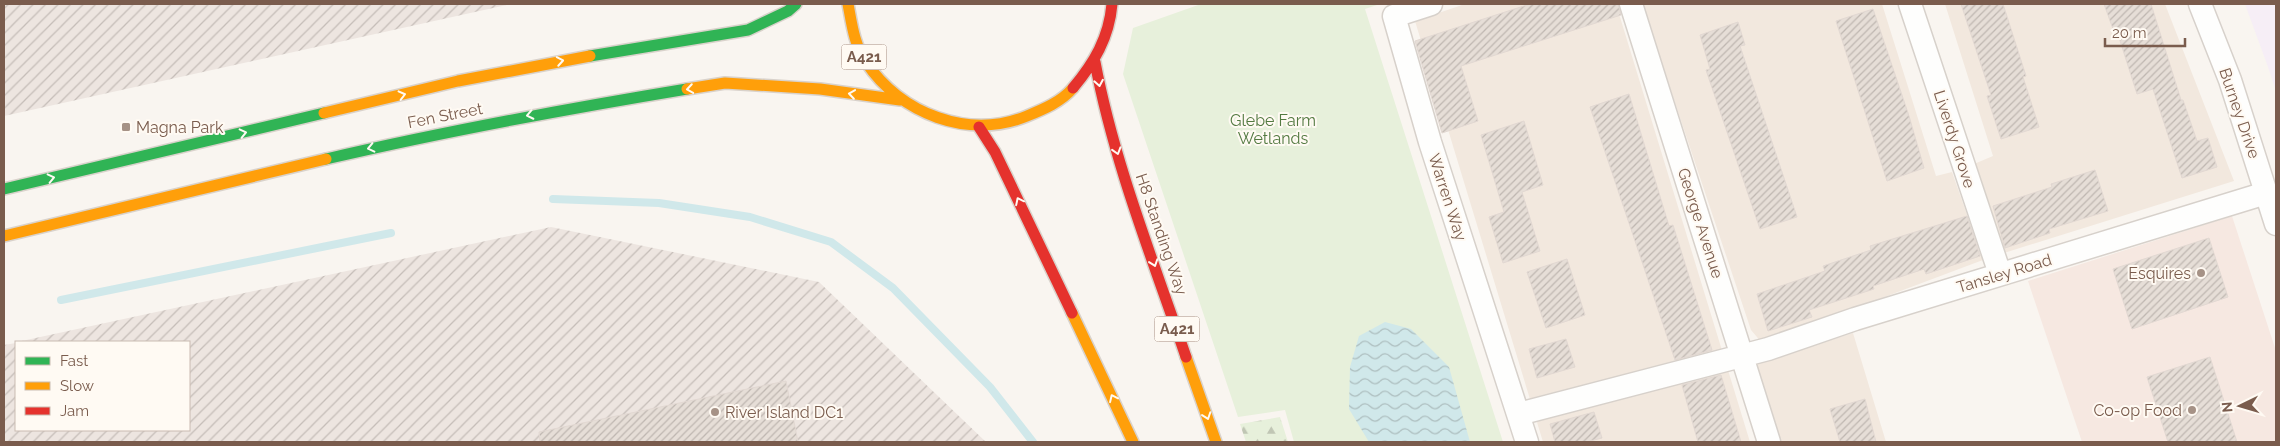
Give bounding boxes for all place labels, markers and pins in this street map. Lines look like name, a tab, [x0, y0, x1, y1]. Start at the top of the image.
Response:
place label: Magna Park	[136, 118, 224, 137]
marker: Magna Park	[120, 121, 132, 133]
place label: Esquires	[2128, 264, 2191, 283]
marker: Esquires	[2195, 267, 2207, 279]
place label: Co-op Food	[2093, 401, 2182, 420]
place label: River Island DC1	[725, 403, 843, 422]
marker: Co-op Food	[2186, 404, 2198, 416]
marker: River Island DC1	[709, 406, 721, 418]

